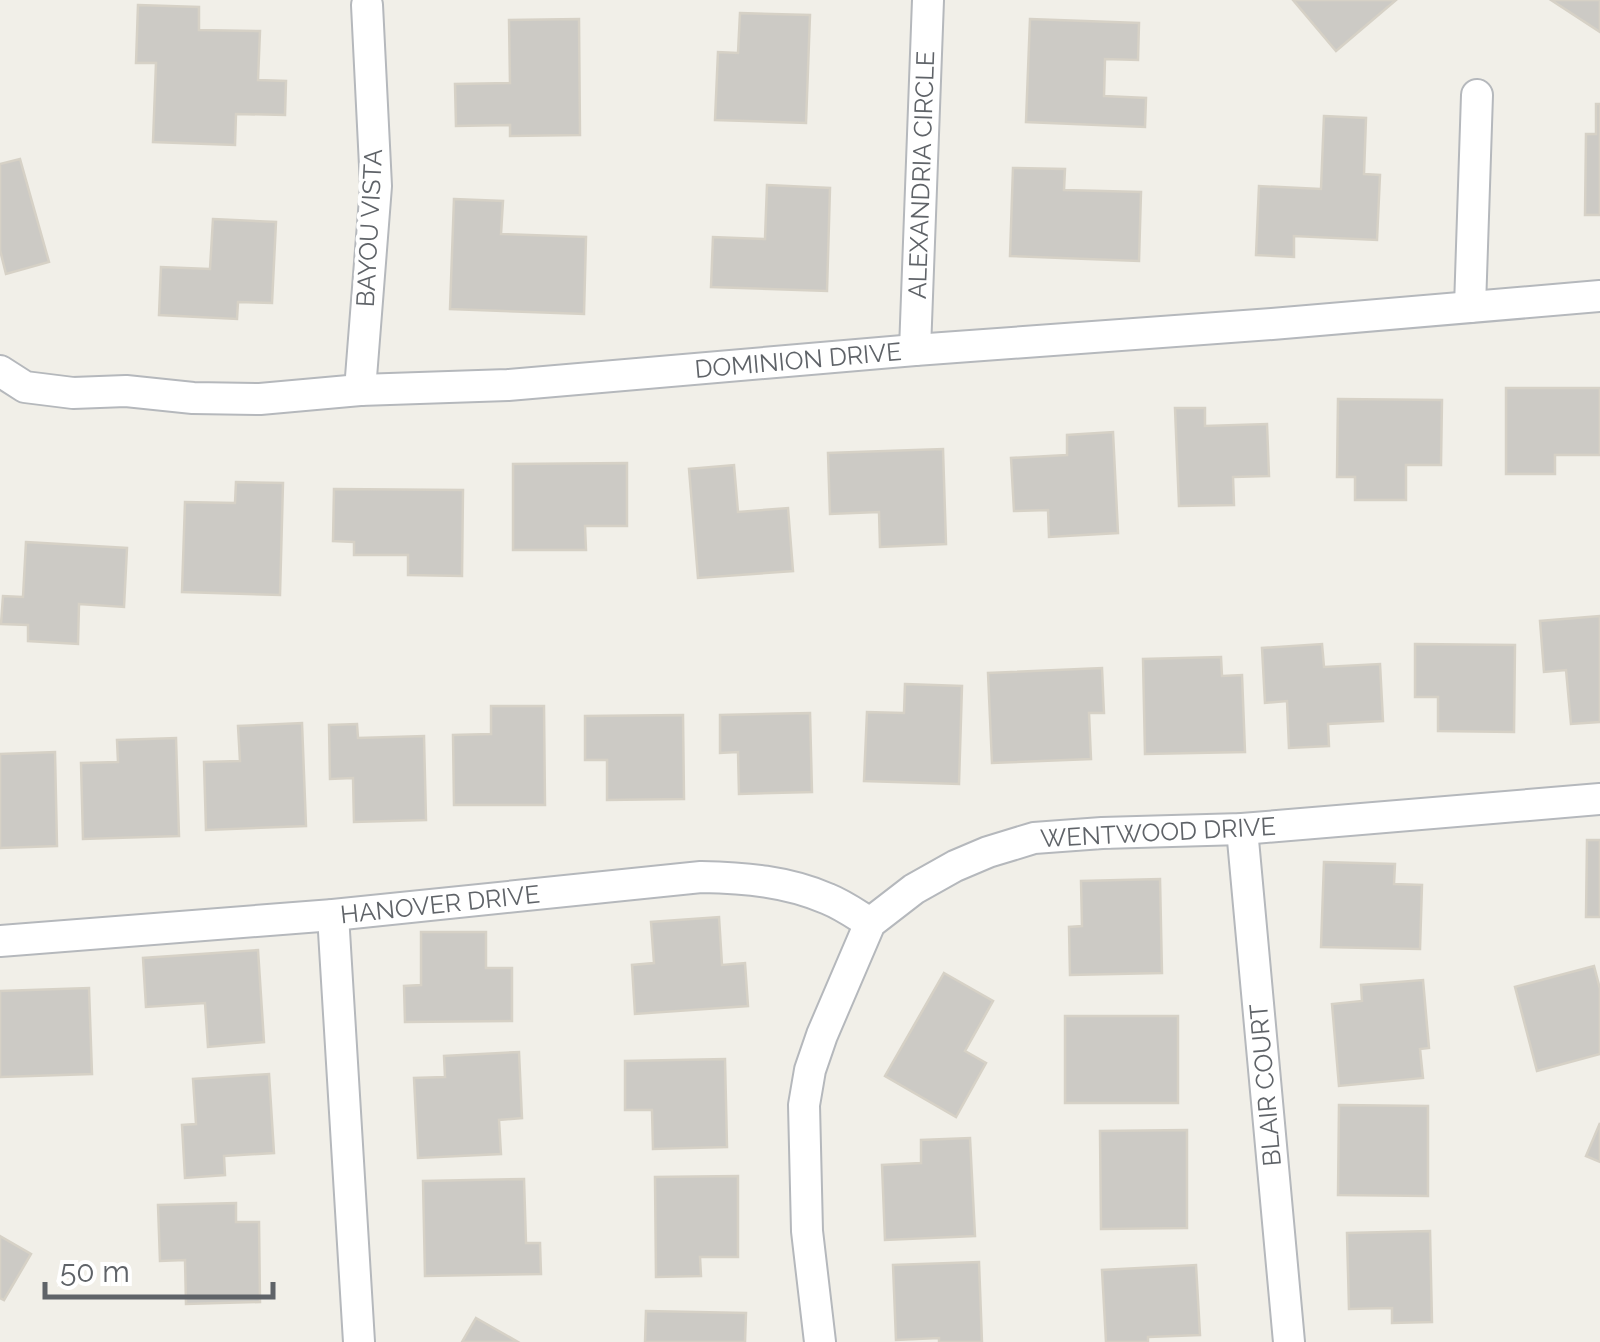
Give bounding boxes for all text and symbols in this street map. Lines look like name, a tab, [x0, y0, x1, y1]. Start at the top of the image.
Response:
street label: ALEXANDRIA CIRCLE	[902, 50, 940, 300]
street label: BAYOU VISTA	[350, 148, 388, 308]
street label: DOMINION DRIVE	[693, 336, 903, 384]
street label: WENTWOOD DRIVE	[1039, 811, 1277, 853]
street label: HANOVER DRIVE	[339, 879, 541, 929]
street label: BLAIR COURT	[1243, 1002, 1287, 1168]
scale bar	[45, 1237, 272, 1299]
text: 50 m	[60, 1254, 130, 1289]

